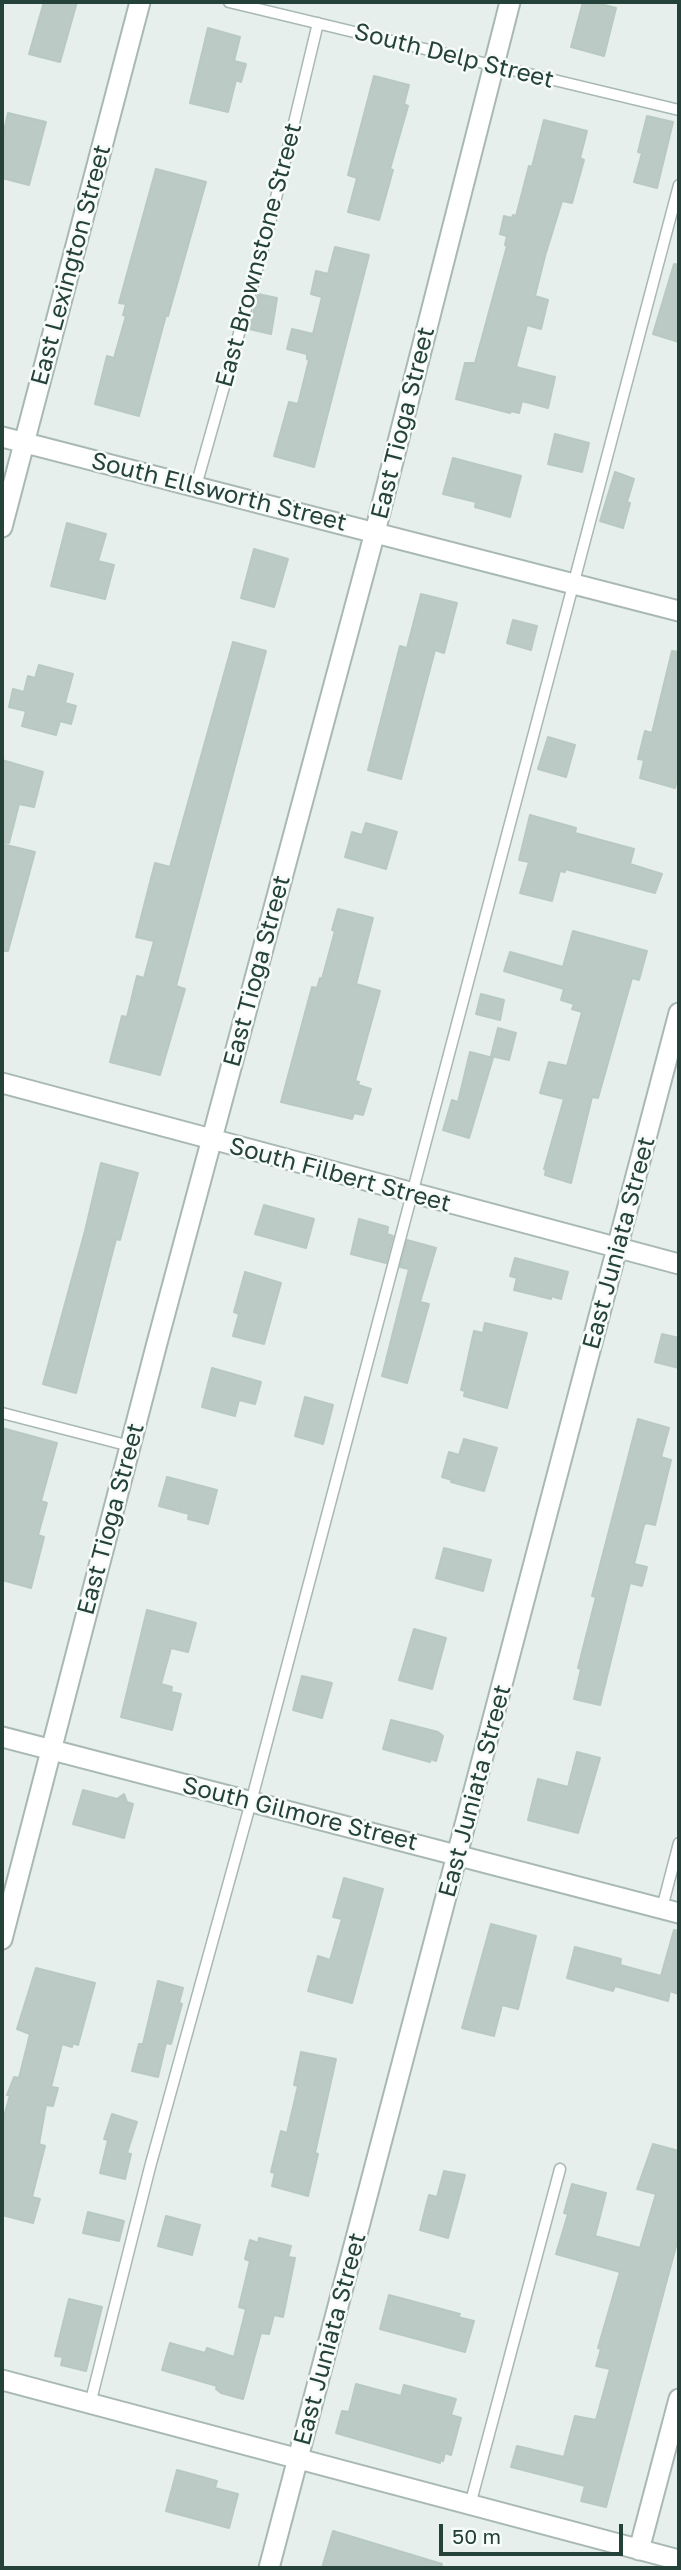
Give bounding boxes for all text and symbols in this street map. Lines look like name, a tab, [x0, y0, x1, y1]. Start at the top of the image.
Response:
street label: South Delp Street	[351, 17, 557, 95]
street label: East Brownstone Street	[210, 120, 308, 390]
street label: East Lexington Street	[25, 141, 117, 389]
street label: East Tioga Street	[365, 324, 441, 522]
street label: South Ellsworth Street	[88, 446, 350, 538]
street label: East Tioga Street	[218, 872, 296, 1070]
street label: South Filbert Street	[226, 1132, 454, 1218]
street label: East Juniata Street	[577, 1134, 661, 1352]
street label: East Tioga Street	[72, 1420, 150, 1618]
street label: East Juniata Street	[433, 1682, 517, 1900]
street label: South Gilmore Street	[179, 1771, 421, 1857]
street label: East Juniata Street	[288, 2230, 372, 2448]
scale bar	[443, 2510, 627, 2554]
text: 50 m	[452, 2523, 501, 2549]

